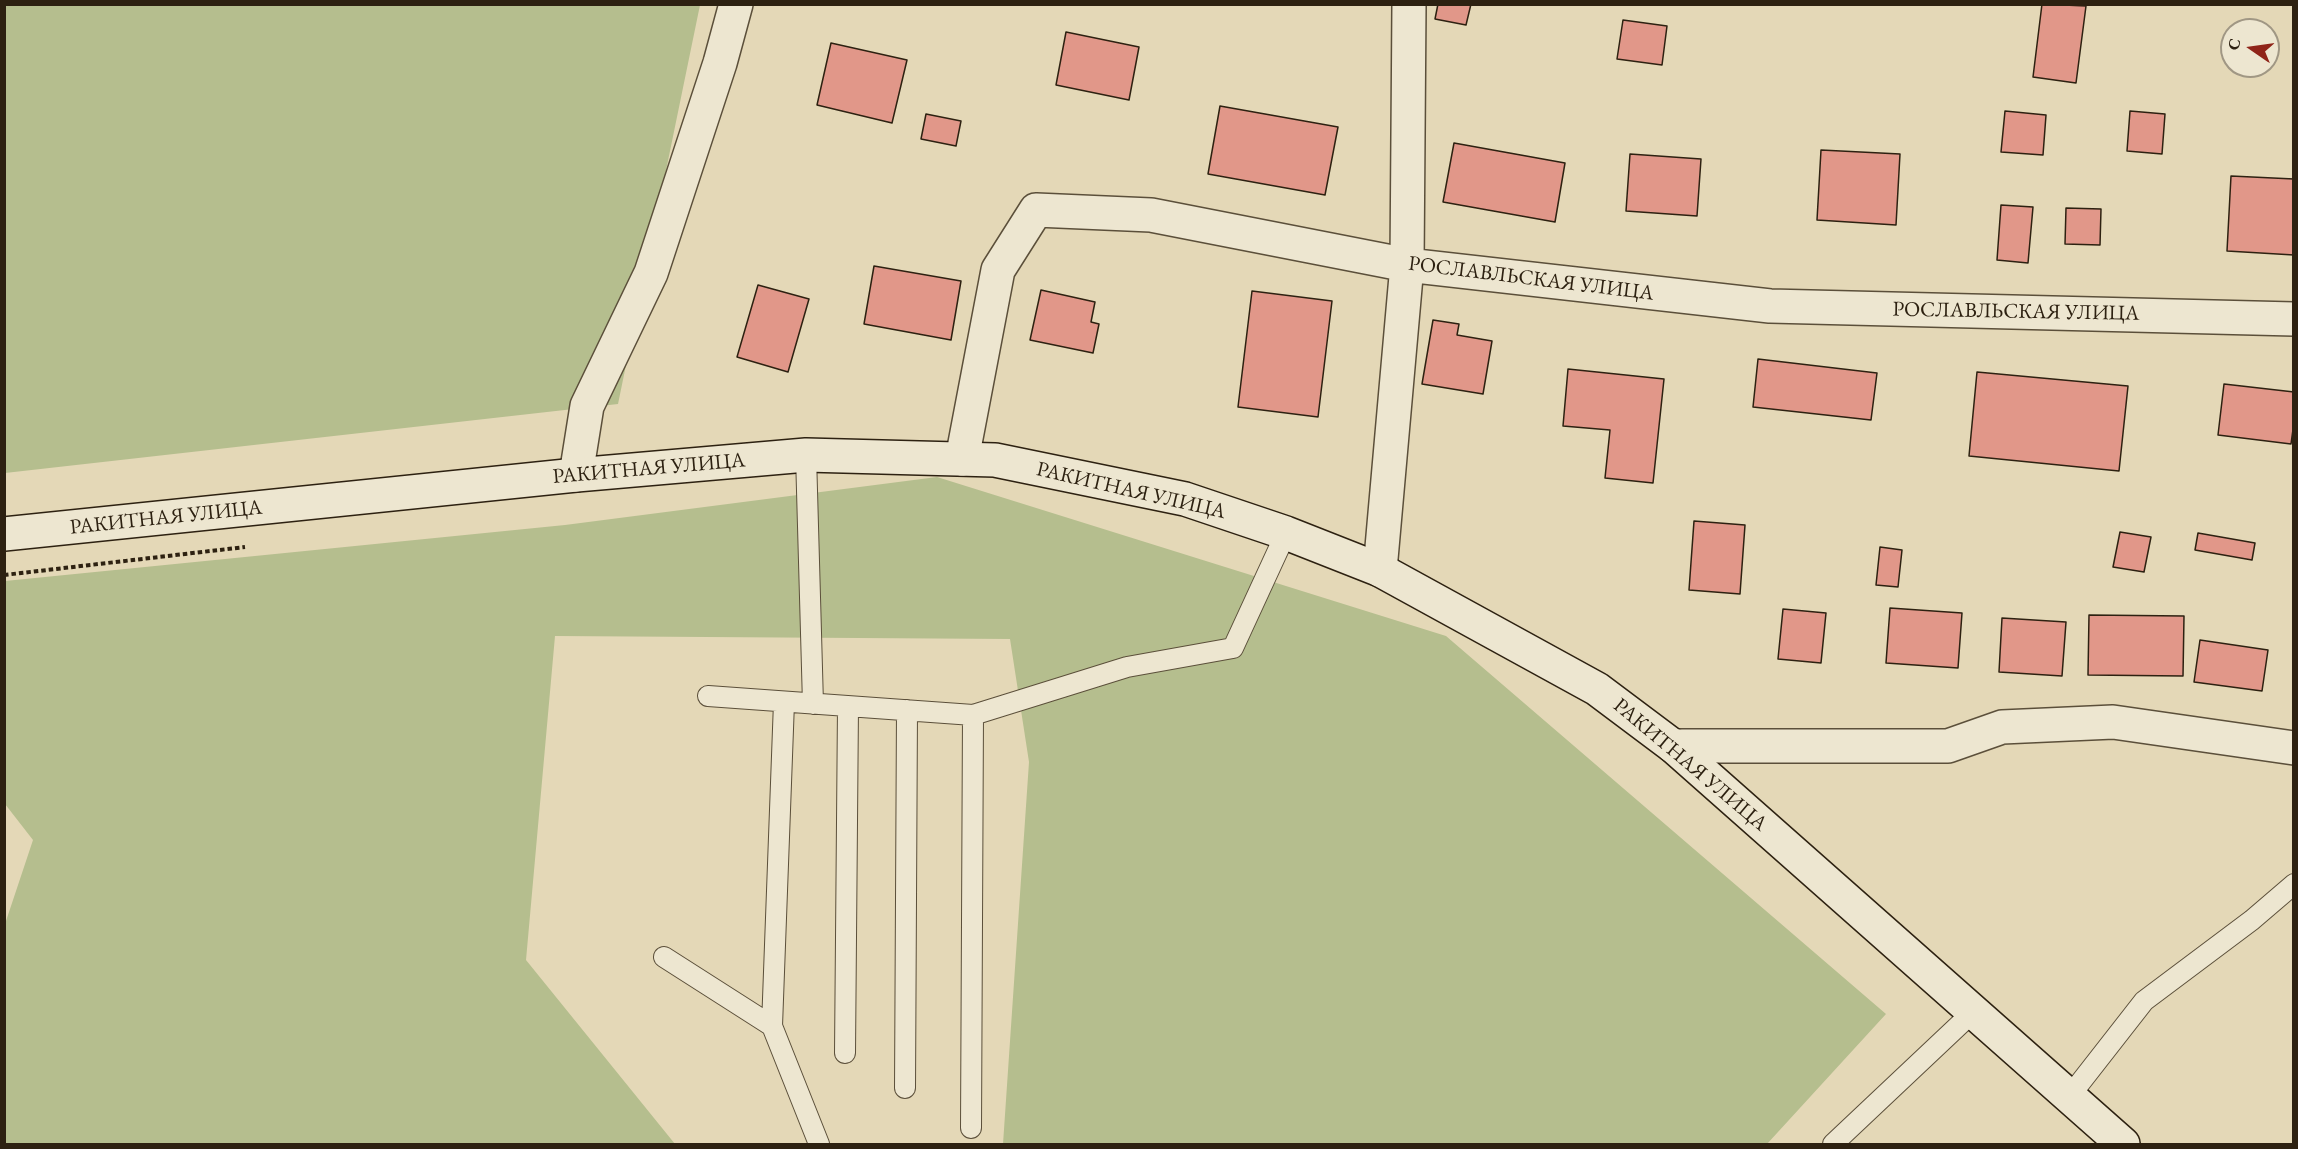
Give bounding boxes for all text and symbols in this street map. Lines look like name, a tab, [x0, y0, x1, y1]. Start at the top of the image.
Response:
north arrow	[2220, 18, 2280, 78]
text: С	[2222, 36, 2245, 52]
street label: РОСЛАВЛЬСКАЯ УЛИЦА	[1407, 251, 1655, 307]
street label: РОСЛАВЛЬСКАЯ УЛИЦА	[1892, 297, 2140, 327]
street label: РАКИТНАЯ УЛИЦА	[552, 448, 746, 490]
street label: РАКИТНАЯ УЛИЦА	[1034, 457, 1228, 525]
street label: РАКИТНАЯ УЛИЦА	[68, 495, 264, 541]
street label: РАКИТНАЯ УЛИЦА	[1608, 693, 1772, 837]

